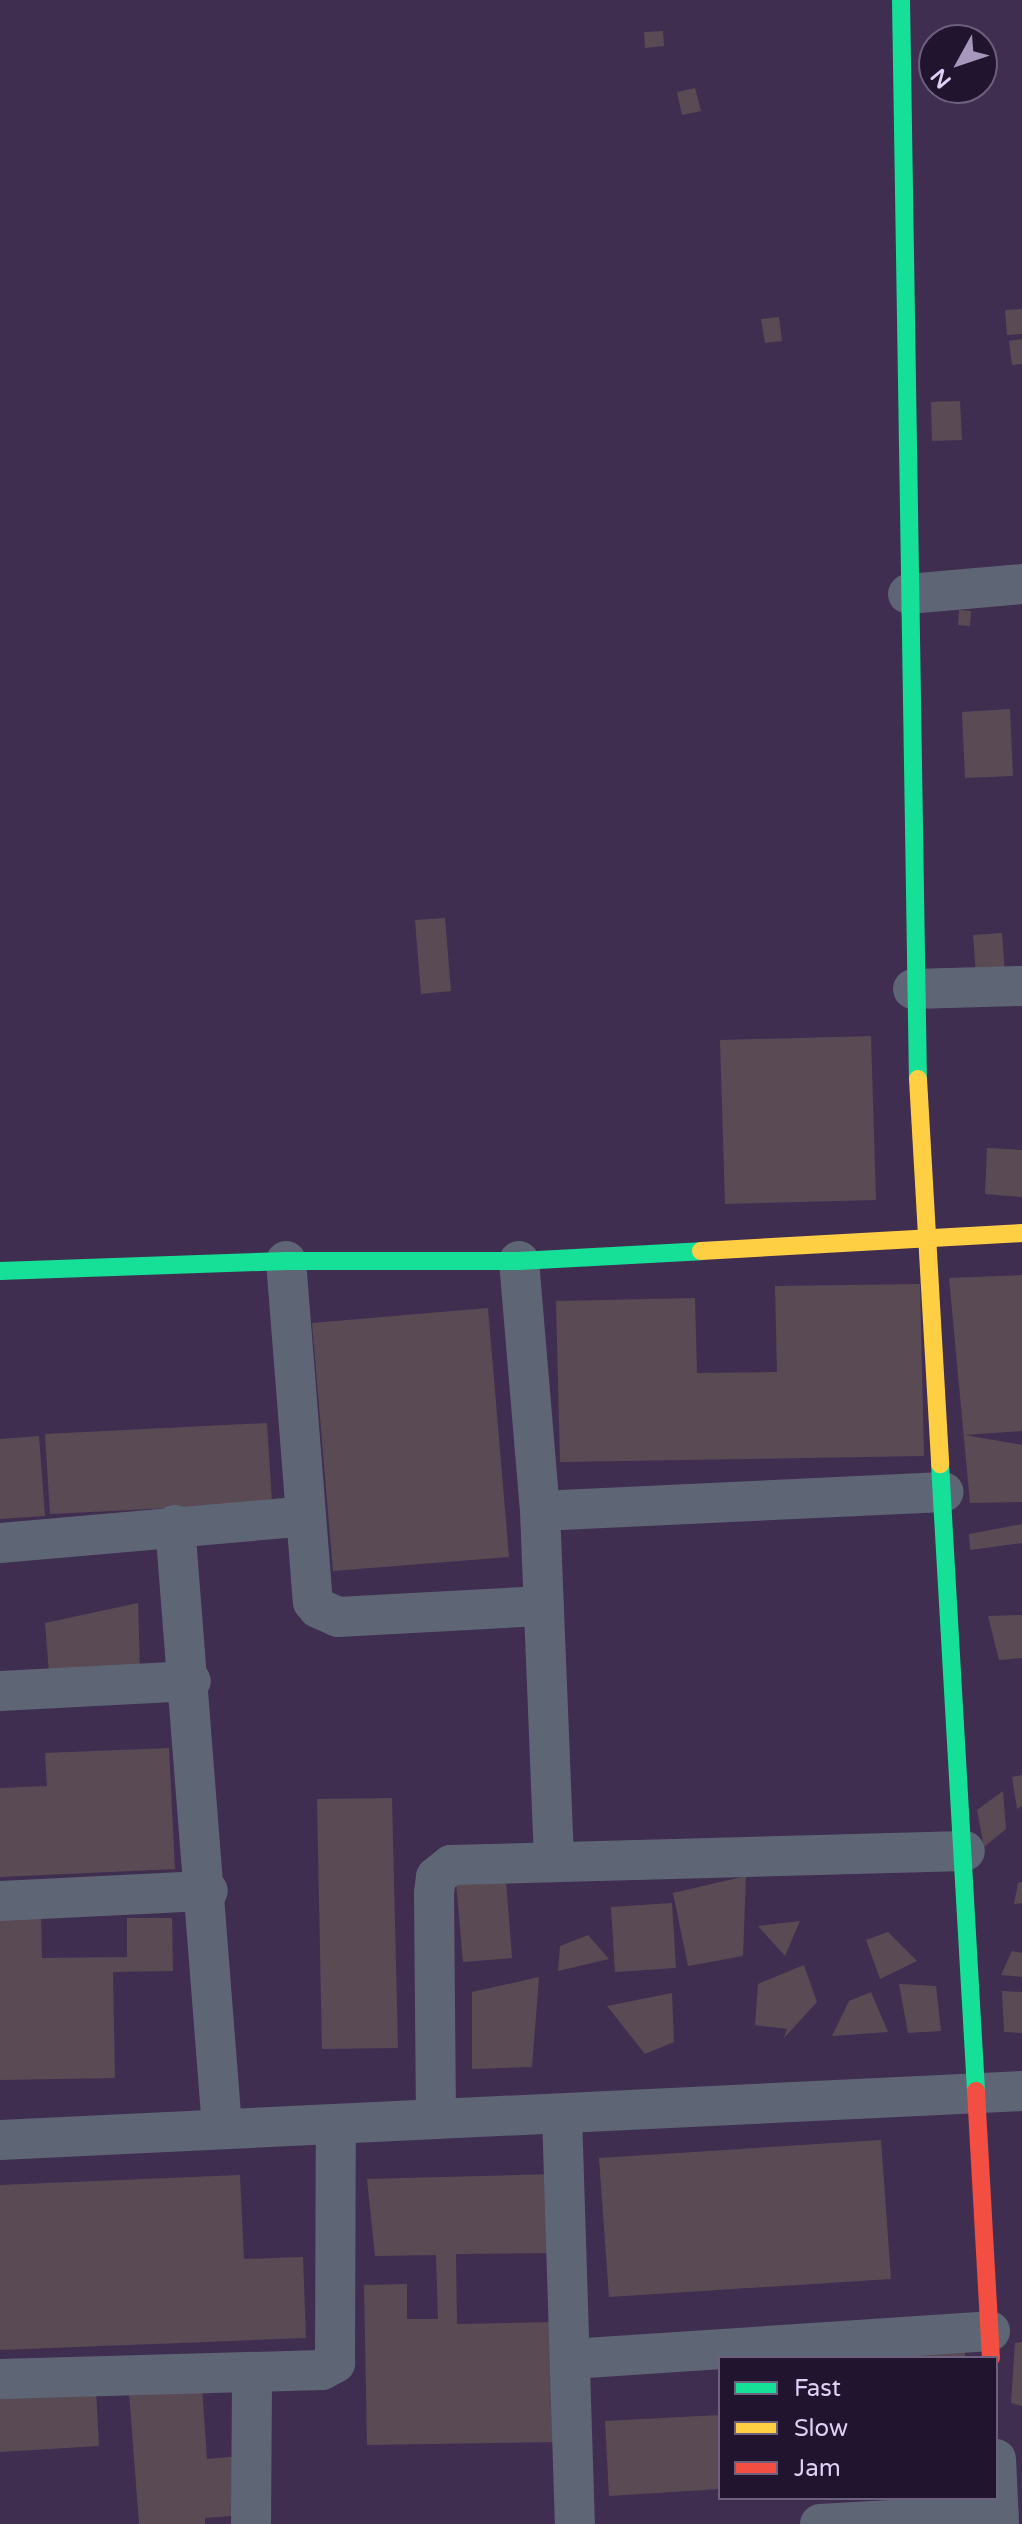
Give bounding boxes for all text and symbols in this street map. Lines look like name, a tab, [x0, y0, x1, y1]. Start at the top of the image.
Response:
north arrow	[918, 24, 998, 104]
text: N	[926, 63, 957, 93]
legend	[718, 2356, 998, 2500]
text: Fast	[794, 2374, 841, 2403]
text: Slow	[794, 2414, 848, 2443]
text: Jam	[794, 2454, 841, 2483]

